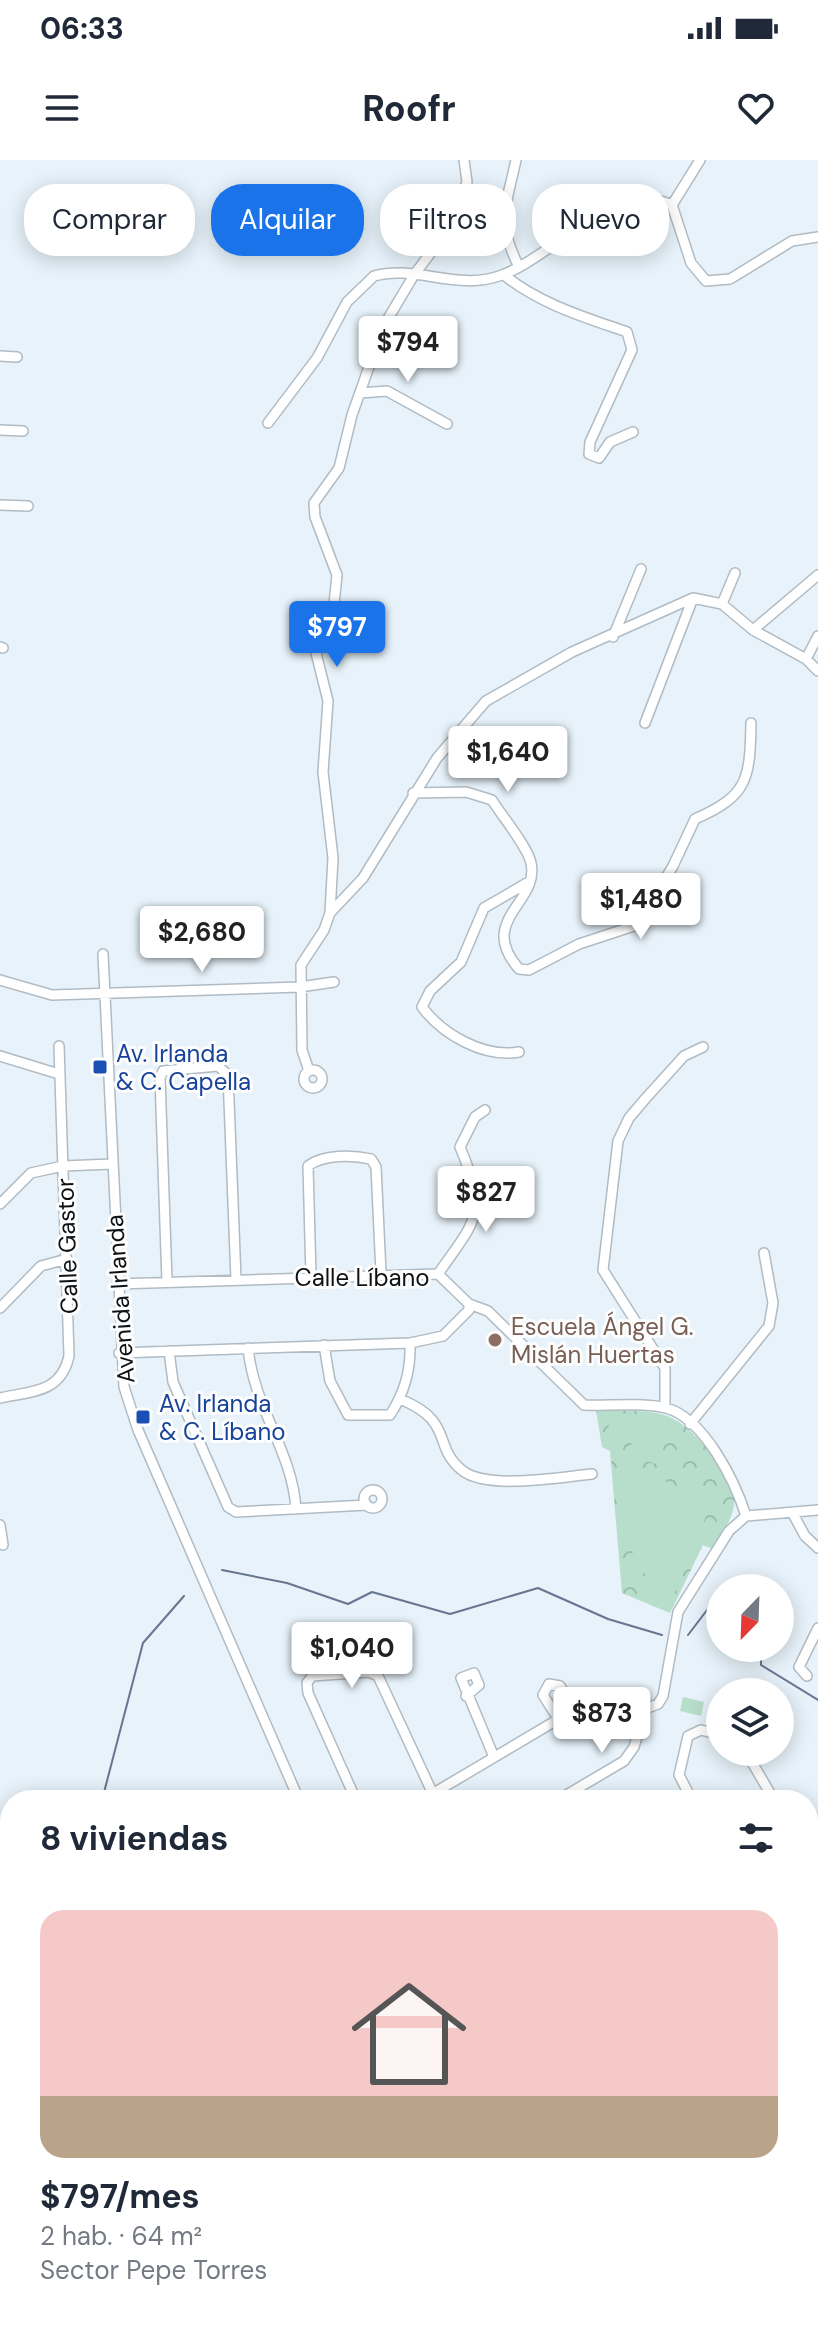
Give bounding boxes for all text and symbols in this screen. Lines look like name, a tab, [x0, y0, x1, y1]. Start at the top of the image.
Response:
text: 06:33	[40, 9, 124, 48]
text: Roofr	[362, 85, 456, 132]
icon: menu	[40, 86, 84, 130]
icon: heart	[734, 86, 778, 130]
chip: Comprar	[24, 184, 195, 256]
chip: Alquilar	[211, 184, 364, 256]
chip: Filtros	[380, 184, 516, 256]
chip: Nuevo	[532, 184, 669, 256]
pin: $794	[361, 316, 455, 384]
text: $794	[377, 325, 439, 359]
pin: $797	[290, 601, 384, 669]
text: $797	[307, 610, 367, 644]
pin: $1,640	[443, 726, 573, 794]
text: $1,640	[466, 735, 550, 769]
pin: $1,480	[576, 873, 706, 941]
text: $1,480	[599, 882, 683, 916]
pin: $2,680	[137, 906, 267, 974]
text: $2,680	[158, 915, 246, 949]
place label: Av. Irlanda & C. Capella	[116, 1038, 251, 1097]
marker: Av. Irlanda & C. Capella	[91, 1058, 109, 1076]
pin: $827	[439, 1166, 533, 1234]
text: $827	[456, 1175, 516, 1209]
street label: Calle Gastor	[49, 1177, 85, 1314]
street label: Avenida Irlanda	[99, 1214, 141, 1384]
street label: Calle Líbano	[294, 1262, 430, 1293]
place label: Escuela Ángel G. Mislán Huertas	[511, 1311, 693, 1370]
marker: Escuela Ángel G. Mislán Huertas	[486, 1331, 504, 1349]
place label: Av. Irlanda & C. Líbano	[159, 1388, 285, 1447]
marker: Av. Irlanda & C. Líbano	[134, 1408, 152, 1426]
north arrow	[706, 1574, 794, 1662]
map controls	[706, 1574, 794, 1766]
pin: $1,040	[287, 1622, 417, 1690]
text: $1,040	[309, 1631, 395, 1665]
button: layers	[706, 1678, 794, 1766]
pin: $873	[555, 1687, 649, 1755]
text: $873	[571, 1696, 633, 1730]
text: 8 viviendas	[40, 1816, 228, 1861]
icon: filters	[734, 1816, 778, 1860]
icon: home	[337, 1962, 481, 2106]
text: $797/mes	[40, 2174, 200, 2219]
text: 2 hab. · 64 m²	[40, 2219, 202, 2253]
text: Sector Pepe Torres	[40, 2253, 267, 2287]

